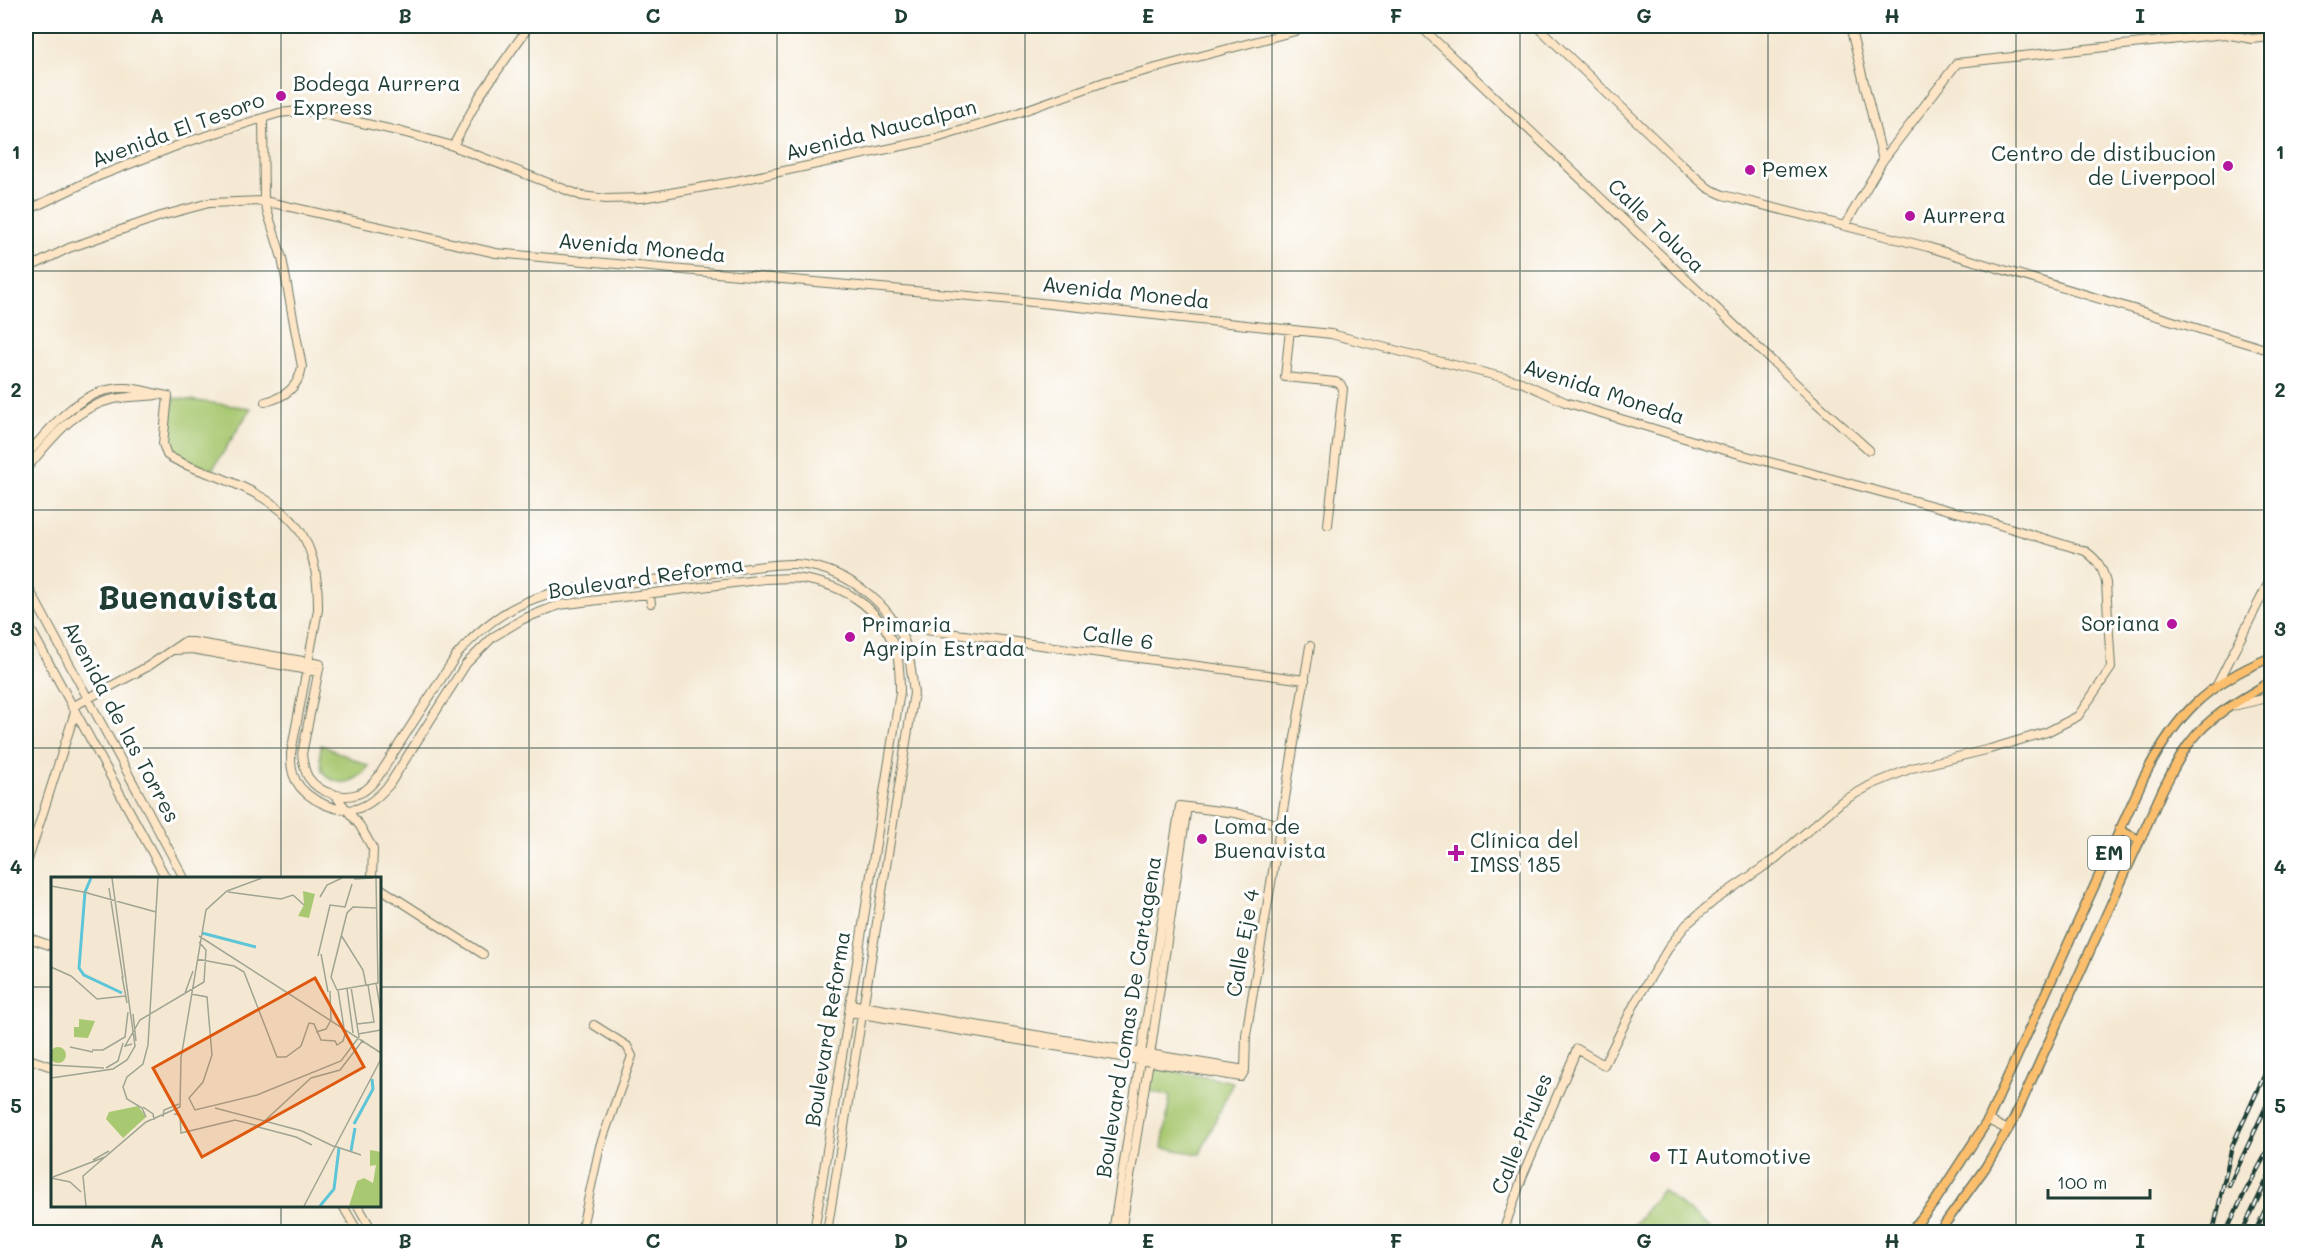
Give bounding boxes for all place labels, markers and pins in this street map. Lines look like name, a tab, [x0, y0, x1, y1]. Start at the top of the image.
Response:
place label: Bodega Aurrera Express	[293, 69, 461, 120]
marker: Bodega Aurrera Express	[274, 89, 288, 103]
place label: Centro de distibucion de Liverpool	[1991, 139, 2216, 190]
place label: Pemex	[1762, 155, 1828, 182]
marker: Centro de distibucion de Liverpool	[2221, 159, 2235, 173]
marker: Pemex	[1743, 163, 1757, 177]
place label: Aurrera	[1922, 201, 2006, 228]
marker: Aurrera	[1903, 209, 1917, 223]
place label: Soriana	[2081, 609, 2160, 636]
place label: Primaria Agripín Estrada	[862, 610, 1025, 661]
marker: Soriana	[2165, 617, 2179, 631]
marker: Primaria Agripín Estrada	[843, 630, 857, 644]
place label: Loma de Buenavista	[1214, 812, 1326, 863]
place label: Clínica del IMSS 185	[1470, 826, 1579, 877]
marker: Loma de Buenavista	[1195, 832, 1209, 846]
marker: Clínica del IMSS 185	[1447, 844, 1465, 862]
place label: TI Automotive	[1667, 1142, 1811, 1169]
marker: TI Automotive	[1648, 1150, 1662, 1164]

